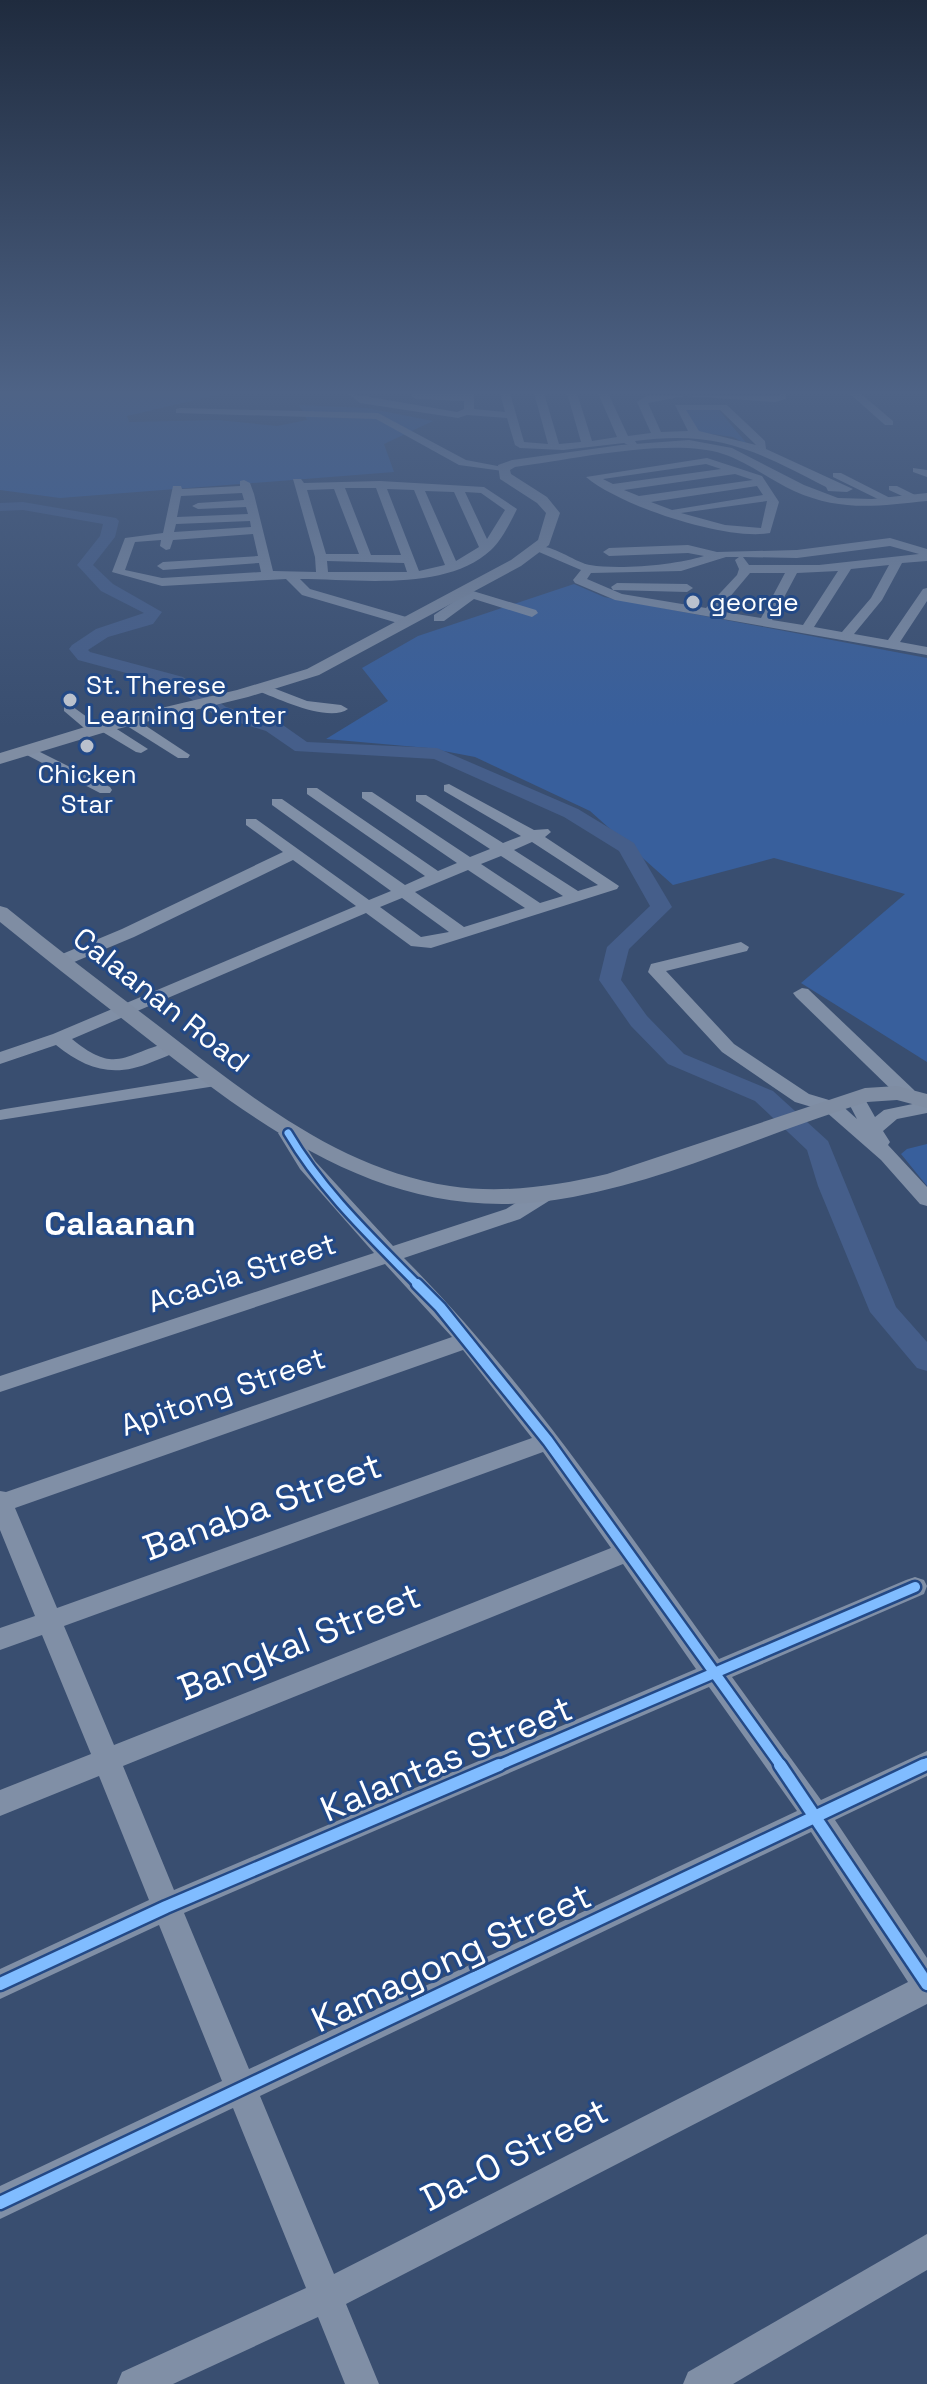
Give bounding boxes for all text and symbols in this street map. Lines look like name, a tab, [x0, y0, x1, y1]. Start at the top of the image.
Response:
place label: george	[709, 585, 799, 619]
marker: george	[684, 593, 702, 611]
place label: St. Therese Learning Center	[86, 668, 286, 732]
marker: St. Therese Learning Center	[61, 691, 79, 709]
marker: Chicken Star	[78, 737, 96, 755]
place label: Chicken Star	[37, 757, 137, 821]
street label: Calaanan Road	[65, 918, 258, 1081]
district label: Calaanan	[44, 1202, 196, 1245]
street label: Acacia Street	[143, 1224, 341, 1321]
street label: Apitong Street	[115, 1338, 331, 1445]
street label: Banaba Street	[137, 1443, 388, 1571]
street label: Bangkal Street	[171, 1572, 427, 1711]
street label: Kalantas Street	[314, 1685, 579, 1833]
street label: Kamagong Street	[304, 1873, 599, 2043]
street label: Da-O Street	[413, 2088, 616, 2222]

